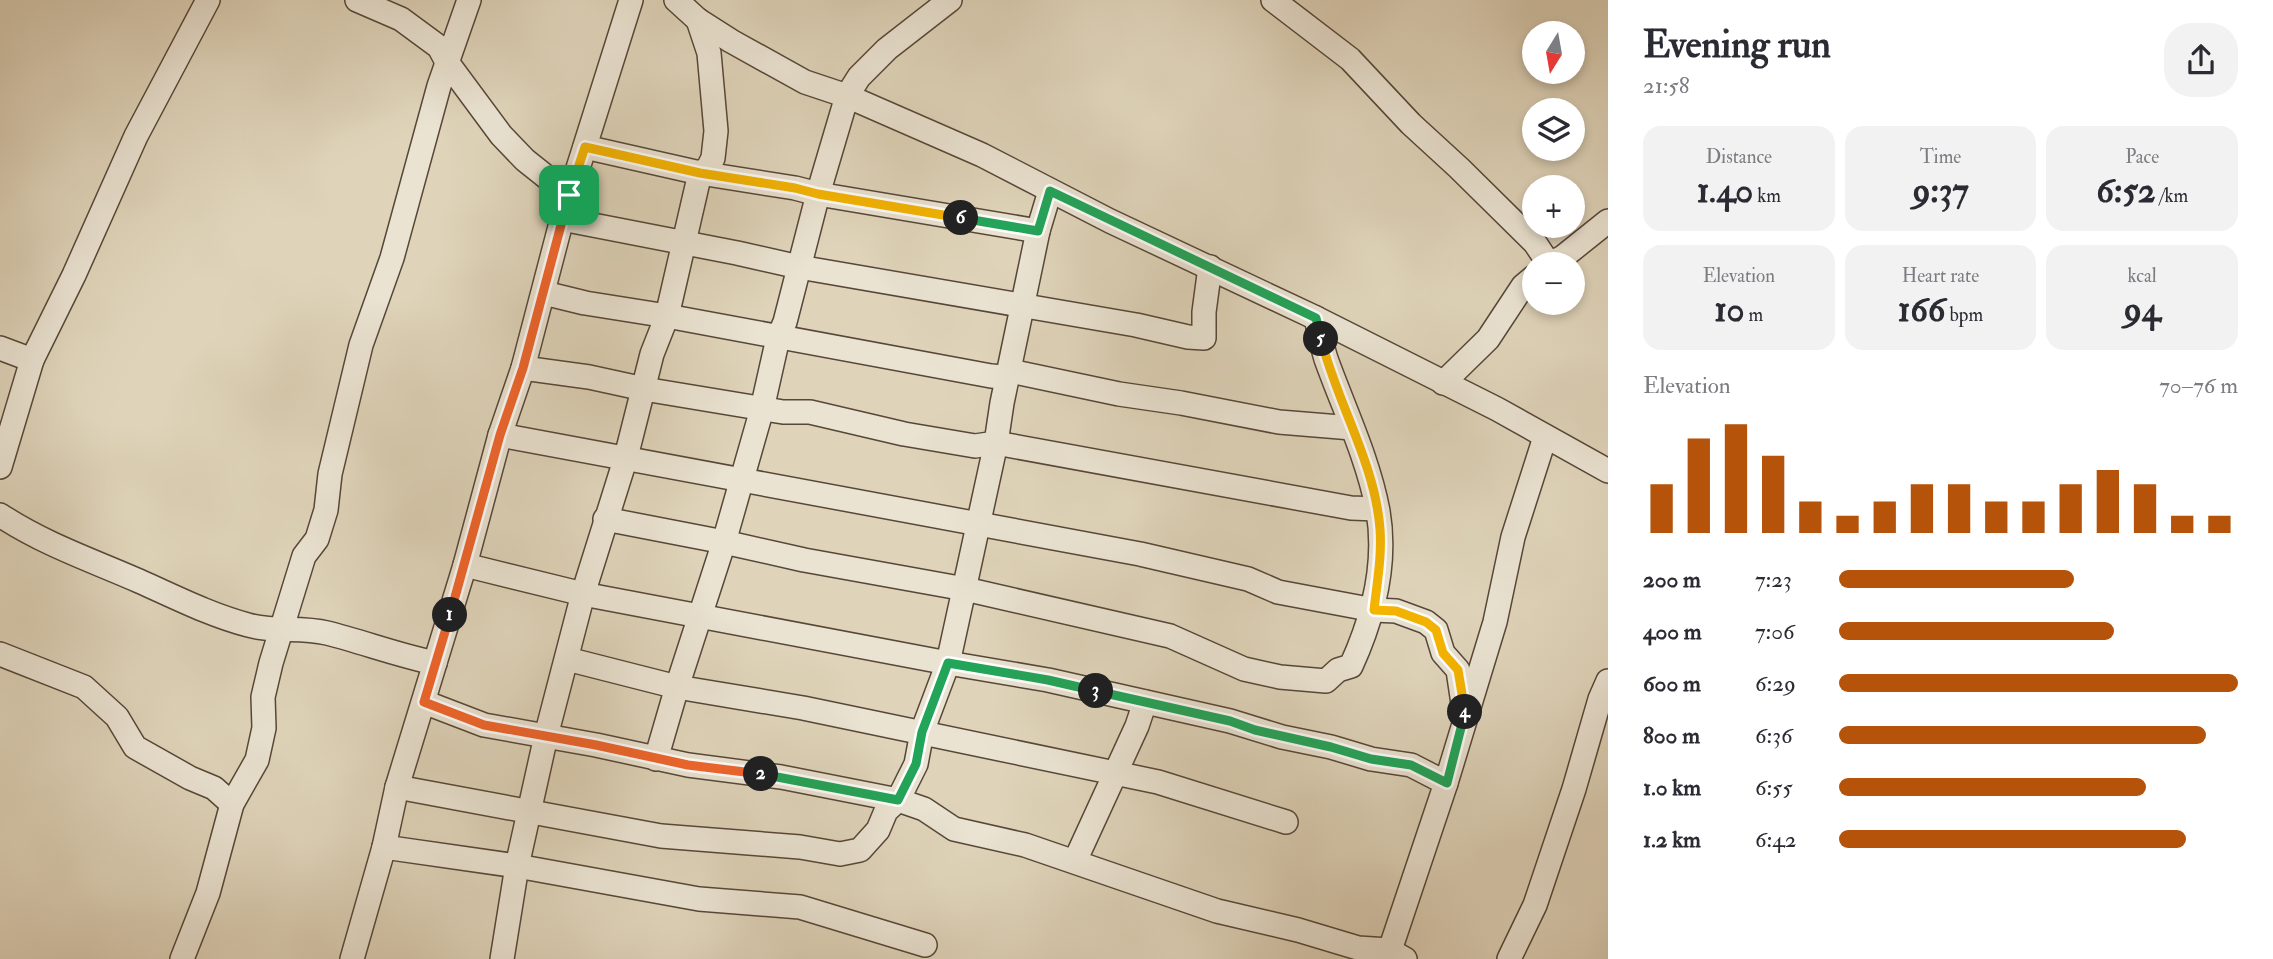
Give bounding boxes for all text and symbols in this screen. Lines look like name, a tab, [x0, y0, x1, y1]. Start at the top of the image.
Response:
north arrow	[1522, 21, 1586, 84]
map controls	[1522, 21, 1585, 315]
text: Evening run	[1643, 21, 1831, 69]
button: share	[2164, 23, 2238, 97]
text: 21:58	[1643, 71, 1689, 100]
button: layers	[1522, 98, 1585, 161]
text: Distance	[1706, 145, 1772, 169]
text: Time	[1920, 145, 1961, 169]
text: Pace	[2125, 145, 2159, 169]
pin	[539, 165, 599, 225]
text: 1.40	[1697, 169, 1753, 213]
text: 9:37	[1912, 169, 1969, 213]
text: 6:52	[2096, 169, 2155, 213]
button: +	[1522, 175, 1585, 238]
icon: arrive	[550, 176, 588, 214]
text: km	[1753, 184, 1781, 208]
text: /km	[2155, 184, 2188, 208]
pin: 6	[944, 200, 978, 235]
text: 6	[956, 205, 965, 229]
button: −	[1522, 252, 1585, 315]
text: Elevation	[1703, 264, 1775, 288]
text: Heart rate	[1902, 264, 1979, 288]
text: kcal	[2128, 264, 2157, 288]
text: 10	[1714, 288, 1745, 332]
text: 166	[1898, 288, 1945, 332]
text: 94	[2124, 288, 2161, 332]
text: m	[1745, 303, 1763, 327]
text: bpm	[1945, 303, 1983, 327]
pin: 5	[1304, 322, 1338, 356]
text: 5	[1316, 326, 1325, 350]
text: Elevation	[1643, 371, 1731, 400]
text: 70–76 m	[2159, 371, 2238, 400]
text: 200 m	[1643, 565, 1701, 594]
text: 7:23	[1755, 565, 1792, 594]
pin: 1	[433, 598, 468, 632]
text: 1	[446, 602, 453, 626]
text: 400 m	[1643, 617, 1702, 646]
text: 7:06	[1755, 617, 1795, 646]
text: 600 m	[1643, 669, 1701, 698]
text: 6:29	[1755, 669, 1796, 698]
pin: 3	[1078, 674, 1114, 708]
text: 3	[1092, 678, 1099, 702]
pin: 4	[1448, 694, 1482, 730]
text: 4	[1459, 699, 1470, 723]
text: 800 m	[1643, 721, 1700, 750]
text: 6:36	[1755, 721, 1793, 750]
pin: 2	[744, 756, 778, 792]
text: 2	[756, 761, 765, 785]
text: 1.0 km	[1643, 773, 1701, 802]
text: 6:55	[1755, 773, 1793, 802]
text: 1.2 km	[1643, 825, 1701, 854]
text: 6:42	[1755, 825, 1796, 854]

